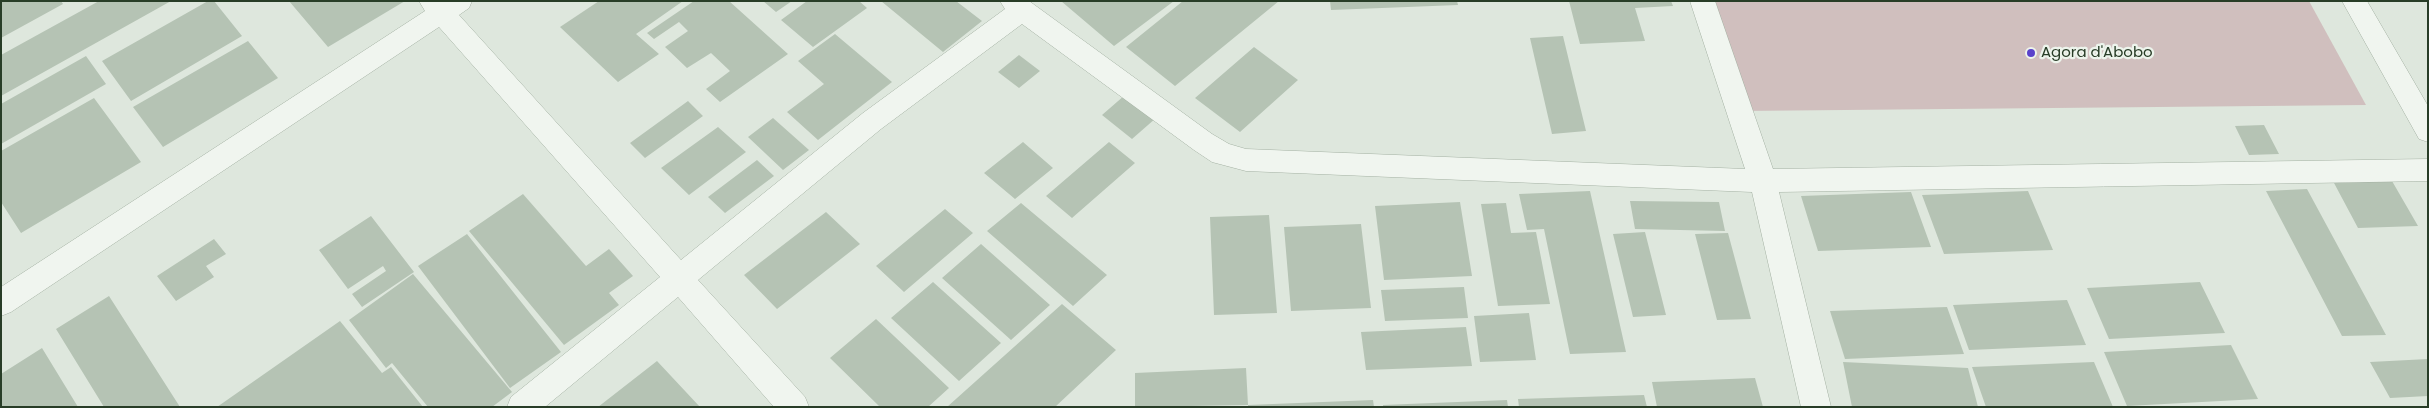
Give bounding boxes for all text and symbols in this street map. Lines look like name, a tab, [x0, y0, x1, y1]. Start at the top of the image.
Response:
place label: Agora d'Abobo	[2041, 44, 2153, 62]
marker: Agora d'Abobo	[2025, 47, 2037, 59]

